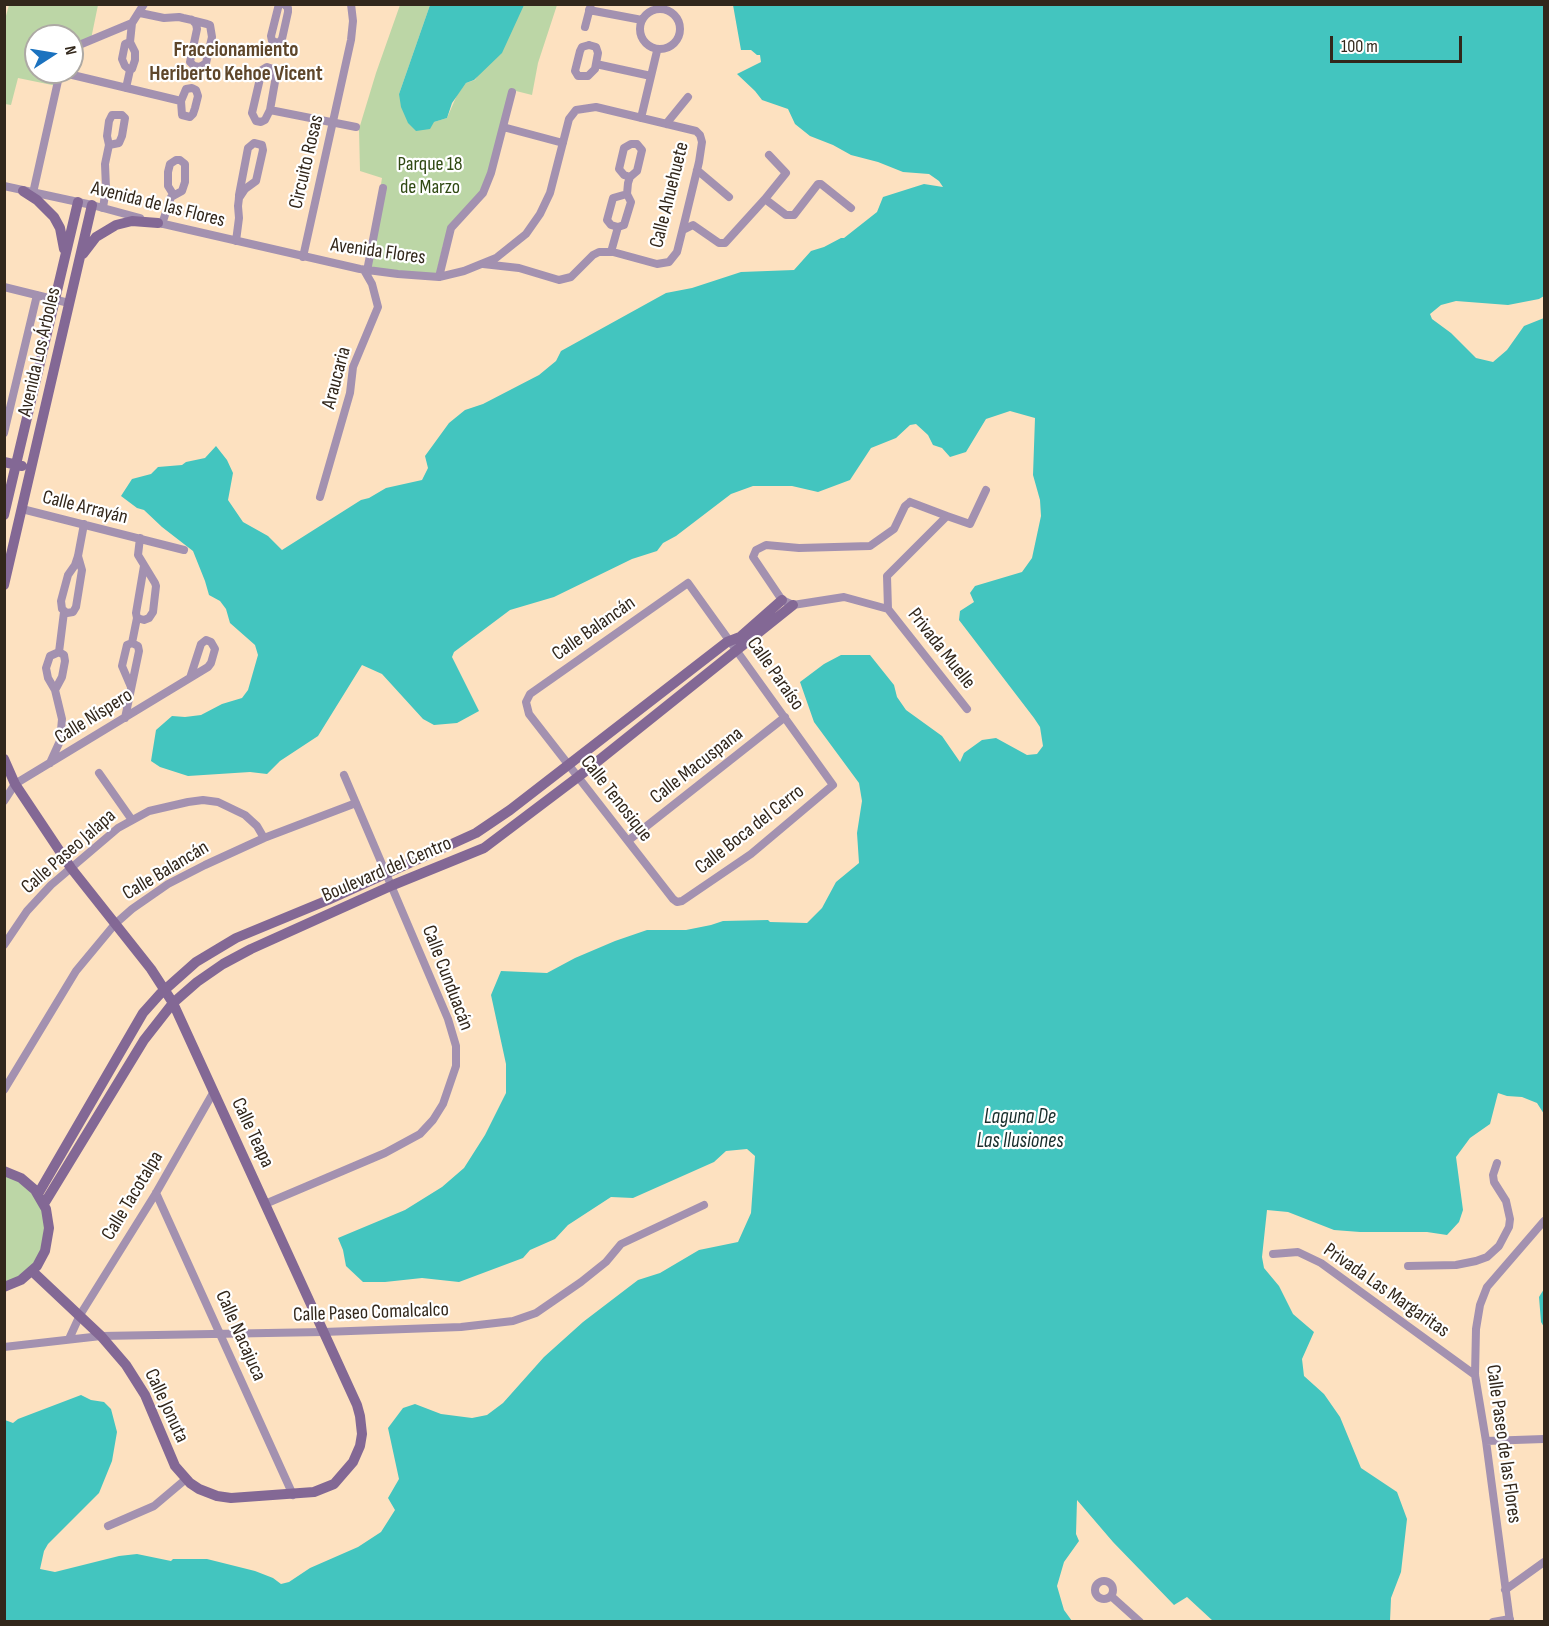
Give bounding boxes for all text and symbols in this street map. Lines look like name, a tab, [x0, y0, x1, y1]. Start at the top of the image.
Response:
north arrow	[24, 24, 84, 84]
scale bar	[1333, 24, 1465, 62]
text: 100 m	[1341, 36, 1378, 57]
district label: Fraccionamiento Heriberto Kehoe Vicent	[149, 38, 323, 88]
text: N	[60, 44, 80, 57]
street label: Circuito Rosas	[285, 113, 329, 211]
street label: Calle Ahuehuete	[645, 140, 695, 250]
park label: Parque 18 de Marzo	[398, 153, 462, 200]
street label: Avenida de las Flores	[89, 177, 227, 233]
street label: Avenida Flores	[329, 233, 427, 271]
street label: Avenida Los Árboles	[14, 285, 66, 419]
street label: Araucaria	[317, 344, 357, 412]
street label: Calle Arrayán	[40, 486, 130, 530]
street label: Calle Balancán	[548, 592, 640, 666]
street label: Privada Muelle	[902, 604, 980, 694]
street label: Calle Paraíso	[741, 633, 809, 715]
street label: Calle Níspero	[51, 684, 137, 750]
street label: Calle Macuspana	[646, 722, 748, 810]
street label: Calle Tenosique	[575, 751, 657, 847]
street label: Calle Boca del Cerro	[691, 780, 809, 880]
street label: Calle Paseo Jalapa	[17, 804, 121, 900]
street label: Boulevard del Centro	[319, 832, 455, 908]
street label: Calle Balancán	[119, 836, 213, 906]
street label: Calle Cunduacán	[416, 922, 478, 1034]
street label: Calle Teapa	[225, 1094, 279, 1172]
water label: Laguna De Las Ilusiones	[976, 1105, 1064, 1155]
street label: Calle Tacotalpa	[97, 1147, 169, 1245]
street label: Privada Las Margaritas	[1318, 1239, 1454, 1343]
street label: Calle Nacajuca	[209, 1287, 271, 1385]
street label: Calle Paseo Comalcalco	[293, 1298, 449, 1328]
street label: Calle Paseo de las Flores	[1480, 1363, 1526, 1525]
street label: Calle Jonuta	[138, 1365, 194, 1447]

